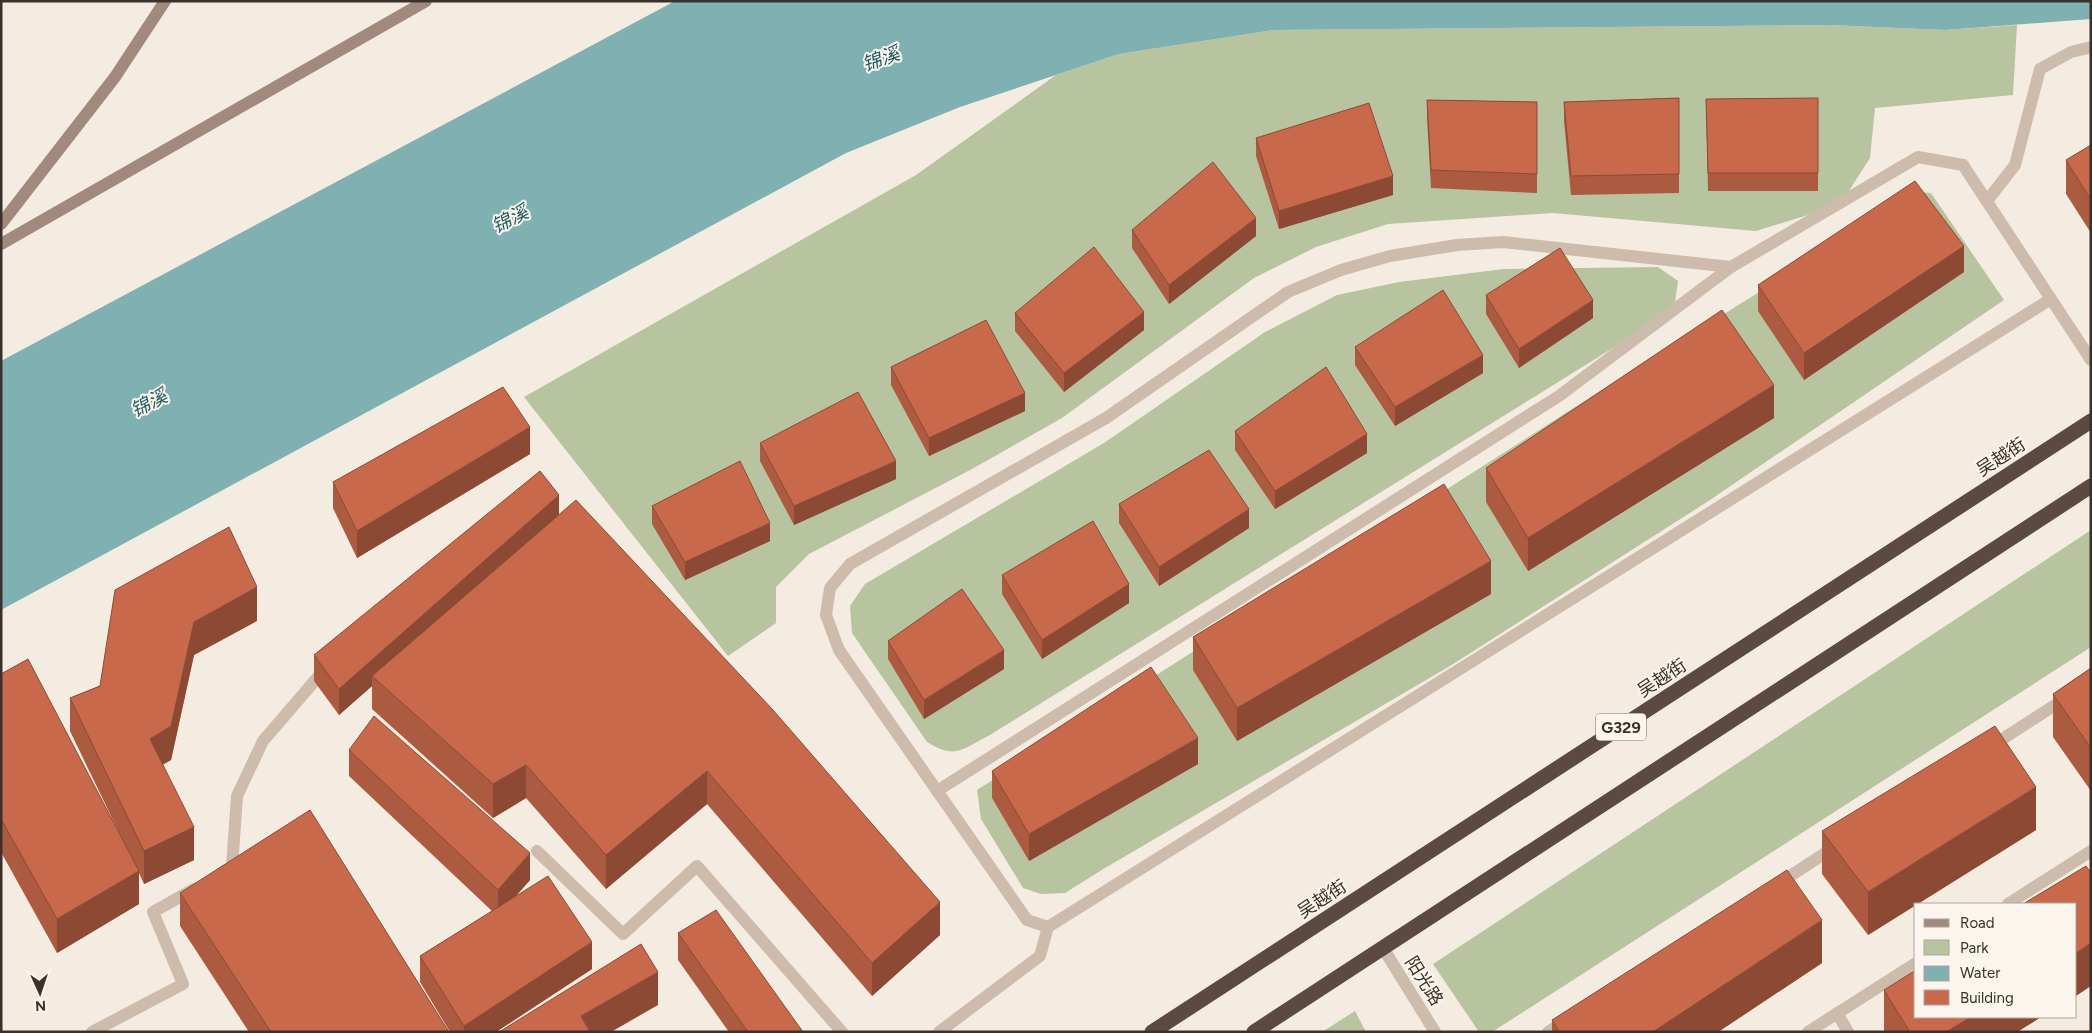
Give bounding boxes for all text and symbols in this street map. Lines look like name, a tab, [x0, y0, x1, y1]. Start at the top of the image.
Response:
water label: 锦溪	[859, 41, 905, 76]
water label: 锦溪	[488, 199, 534, 238]
water label: 锦溪	[127, 383, 173, 422]
street label: 吴越街	[1972, 433, 2030, 481]
street label: 吴越街	[1633, 654, 1691, 702]
road number: G329	[1596, 714, 1646, 740]
street label: 吴越街	[1293, 875, 1351, 923]
legend	[1914, 903, 2077, 1018]
text: Road	[1960, 914, 1995, 932]
text: Park	[1960, 939, 1989, 957]
street label: 阳光路	[1400, 952, 1448, 1010]
text: Water	[1960, 964, 2000, 982]
north arrow	[15, 968, 65, 1018]
text: Building	[1960, 989, 2014, 1007]
text: N	[35, 997, 47, 1014]

